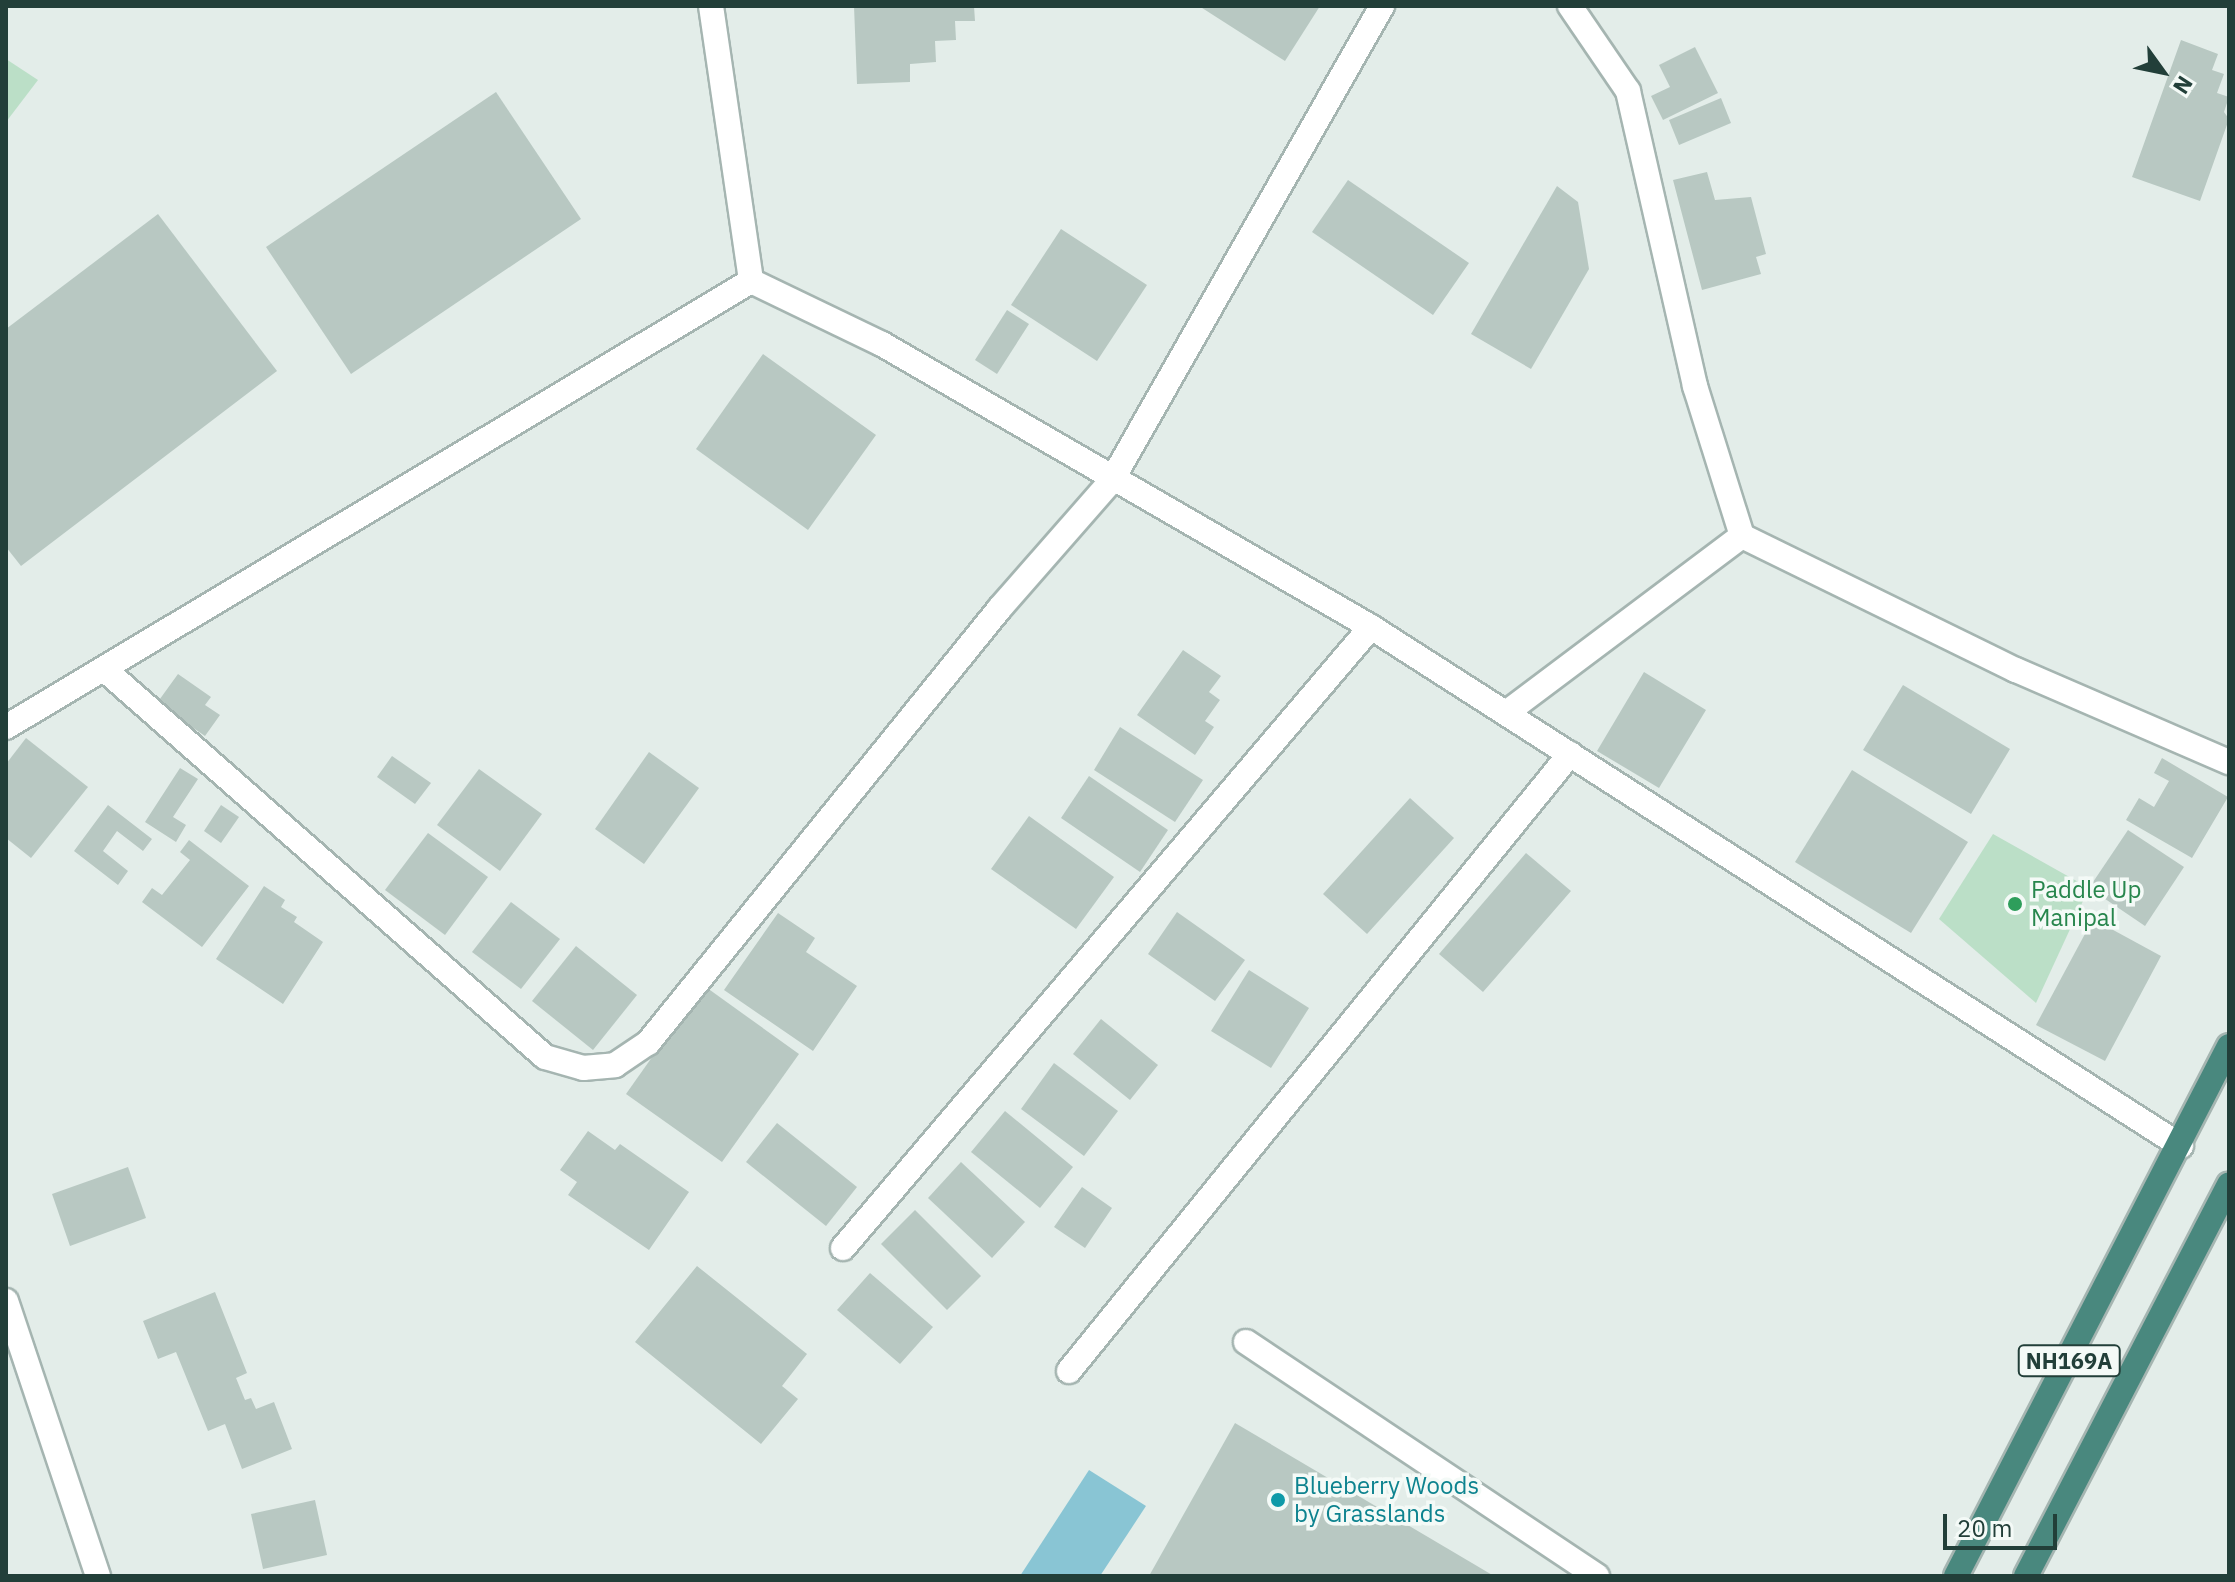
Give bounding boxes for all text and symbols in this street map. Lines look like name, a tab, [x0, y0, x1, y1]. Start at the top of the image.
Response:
north arrow	[2123, 32, 2203, 112]
text: N	[2167, 71, 2200, 100]
place label: Paddle Up Manipal	[2031, 876, 2142, 932]
marker: Paddle Up Manipal	[2006, 895, 2024, 913]
road number: NH169A	[2017, 1343, 2121, 1379]
place label: Blueberry Woods by Grasslands	[1294, 1472, 1479, 1528]
marker: Blueberry Woods by Grasslands	[1269, 1491, 1287, 1509]
scale bar	[1947, 1498, 2061, 1548]
text: 20 m	[1957, 1512, 2012, 1544]

